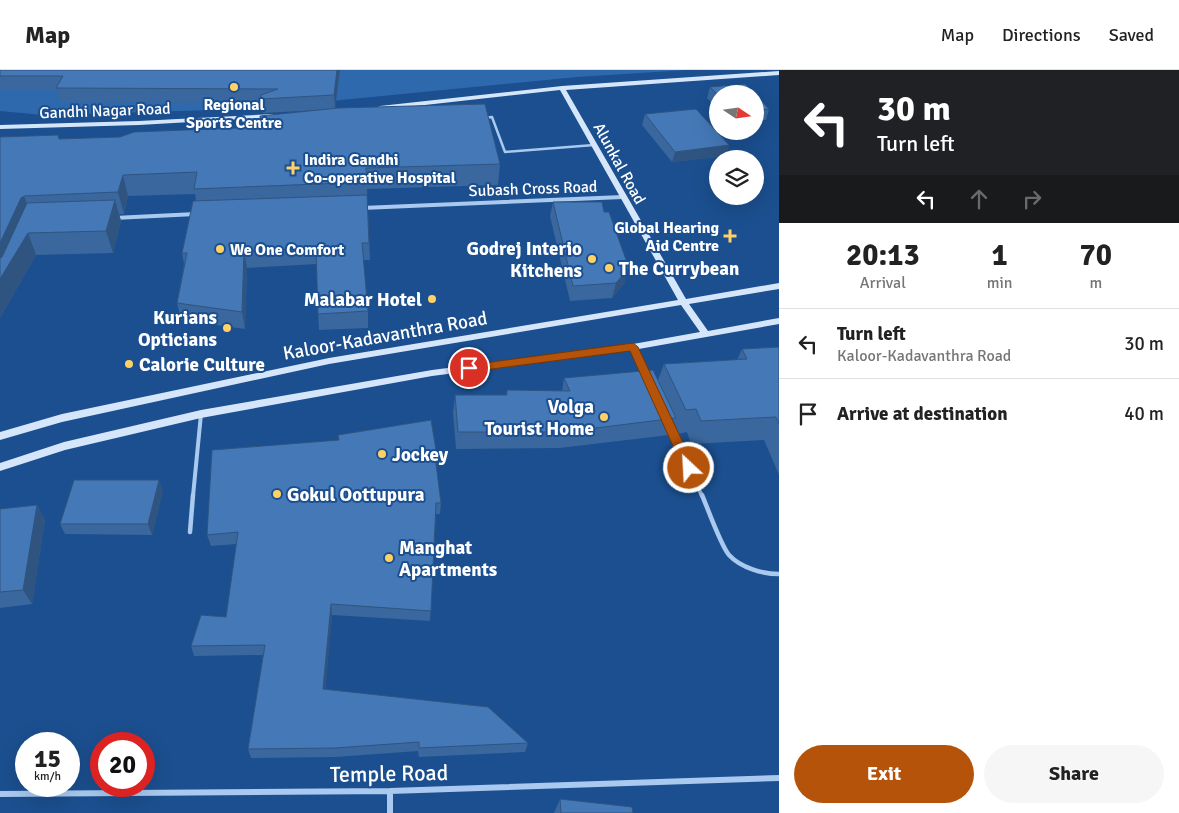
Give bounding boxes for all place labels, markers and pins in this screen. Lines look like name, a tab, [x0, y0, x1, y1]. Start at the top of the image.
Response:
marker: Regional Sports Centre	[228, 81, 240, 93]
place label: Regional Sports Centre	[186, 95, 282, 133]
place label: Indira Gandhi Co-operative Hospital	[304, 150, 456, 188]
marker: Indira Gandhi Co-operative Hospital	[286, 161, 300, 175]
place label: Global Hearing Aid Centre	[614, 218, 719, 256]
marker: Global Hearing Aid Centre	[723, 229, 737, 243]
place label: Godrej Interio Kitchens	[466, 237, 582, 283]
place label: We One Comfort	[230, 240, 344, 260]
marker: We One Comfort	[214, 243, 226, 255]
marker: Godrej Interio Kitchens	[586, 253, 598, 265]
place label: The Currybean	[619, 257, 739, 281]
marker: The Currybean	[603, 262, 615, 274]
place label: Malabar Hotel	[304, 288, 422, 312]
marker: Malabar Hotel	[426, 293, 438, 305]
place label: Kurians Opticians	[138, 306, 217, 352]
marker: Kurians Opticians	[221, 322, 233, 334]
pin	[448, 347, 490, 389]
place label: Calorie Culture	[139, 353, 265, 377]
marker: Calorie Culture	[123, 358, 135, 370]
place label: Volga Tourist Home	[485, 395, 594, 441]
marker: Volga Tourist Home	[598, 411, 610, 423]
place label: Jockey	[392, 443, 449, 467]
marker: Jockey	[376, 448, 388, 460]
place label: Gokul Oottupura	[287, 483, 425, 507]
marker: Gokul Oottupura	[271, 488, 283, 500]
place label: Manghat Apartments	[399, 536, 497, 582]
marker: Manghat Apartments	[383, 552, 395, 564]

